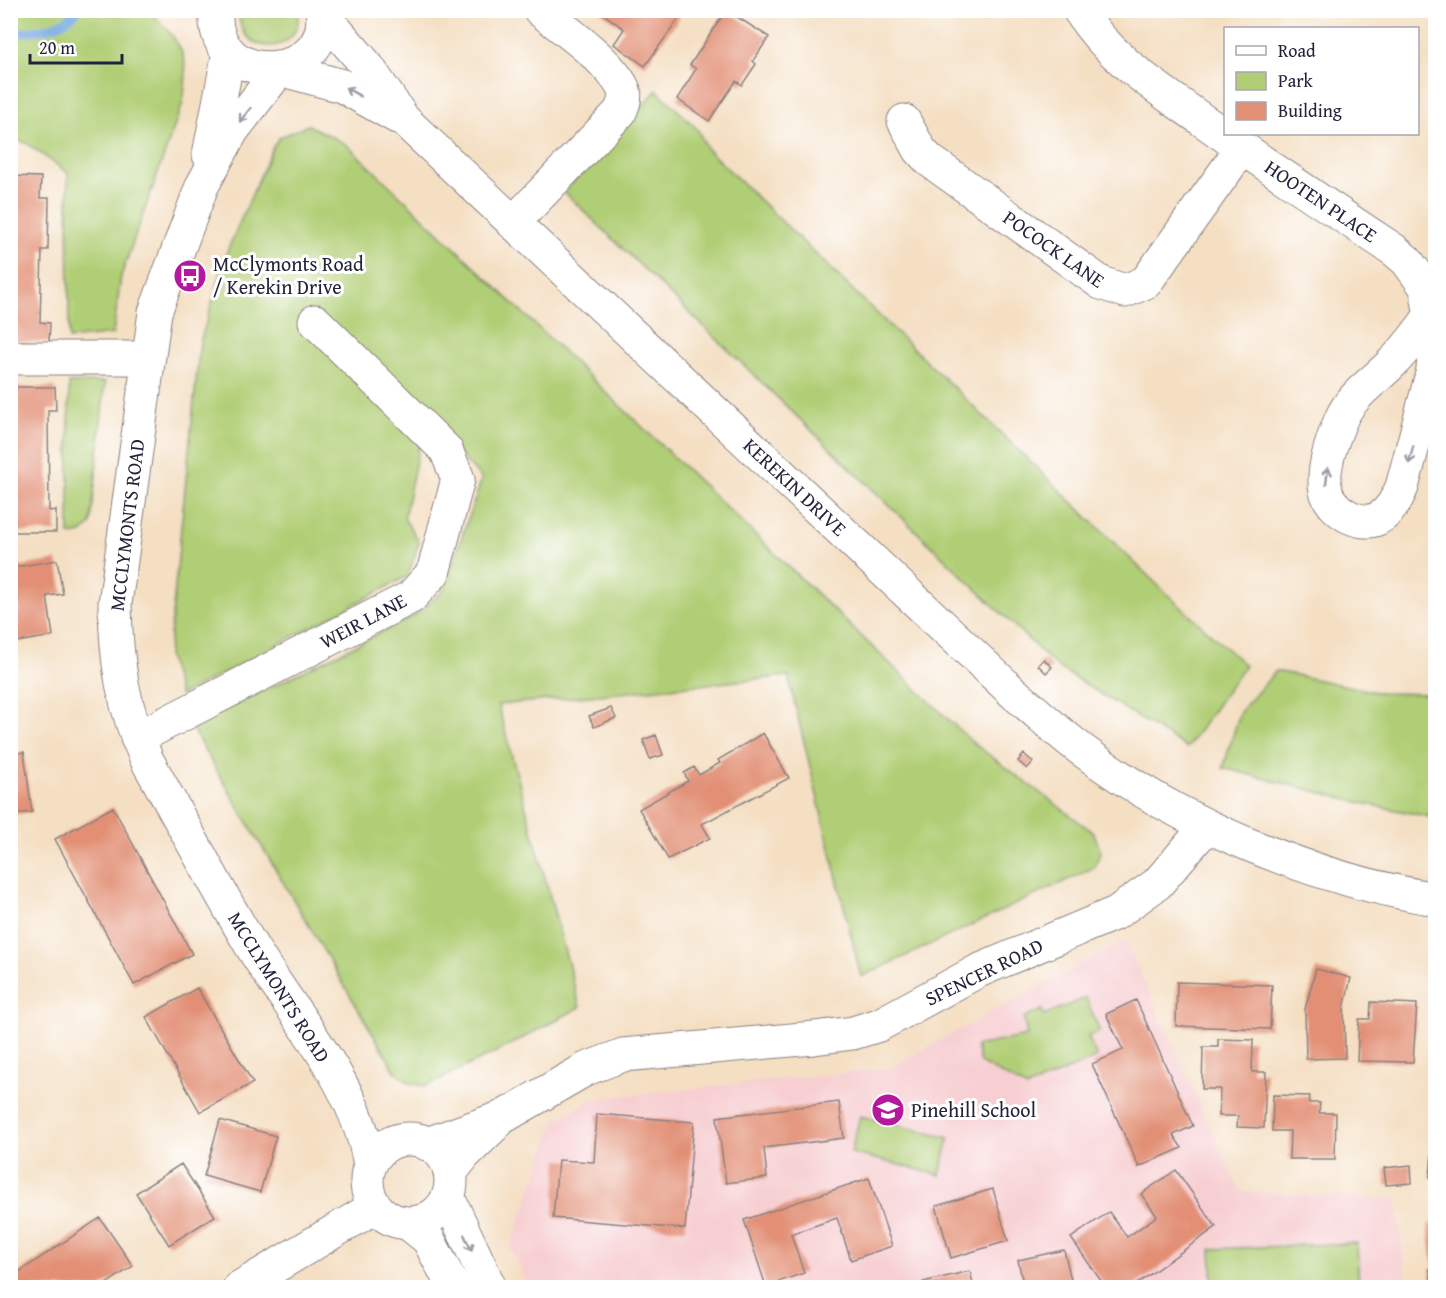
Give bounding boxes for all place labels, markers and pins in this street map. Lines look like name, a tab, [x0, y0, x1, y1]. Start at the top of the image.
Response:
place label: McClymonts Road / Kerekin Drive	[213, 249, 364, 301]
bus stop icon: McClymonts Road / Kerekin Drive	[172, 258, 208, 294]
school or university icon: Pinehill School	[870, 1092, 906, 1128]
place label: Pinehill School	[911, 1095, 1036, 1124]

